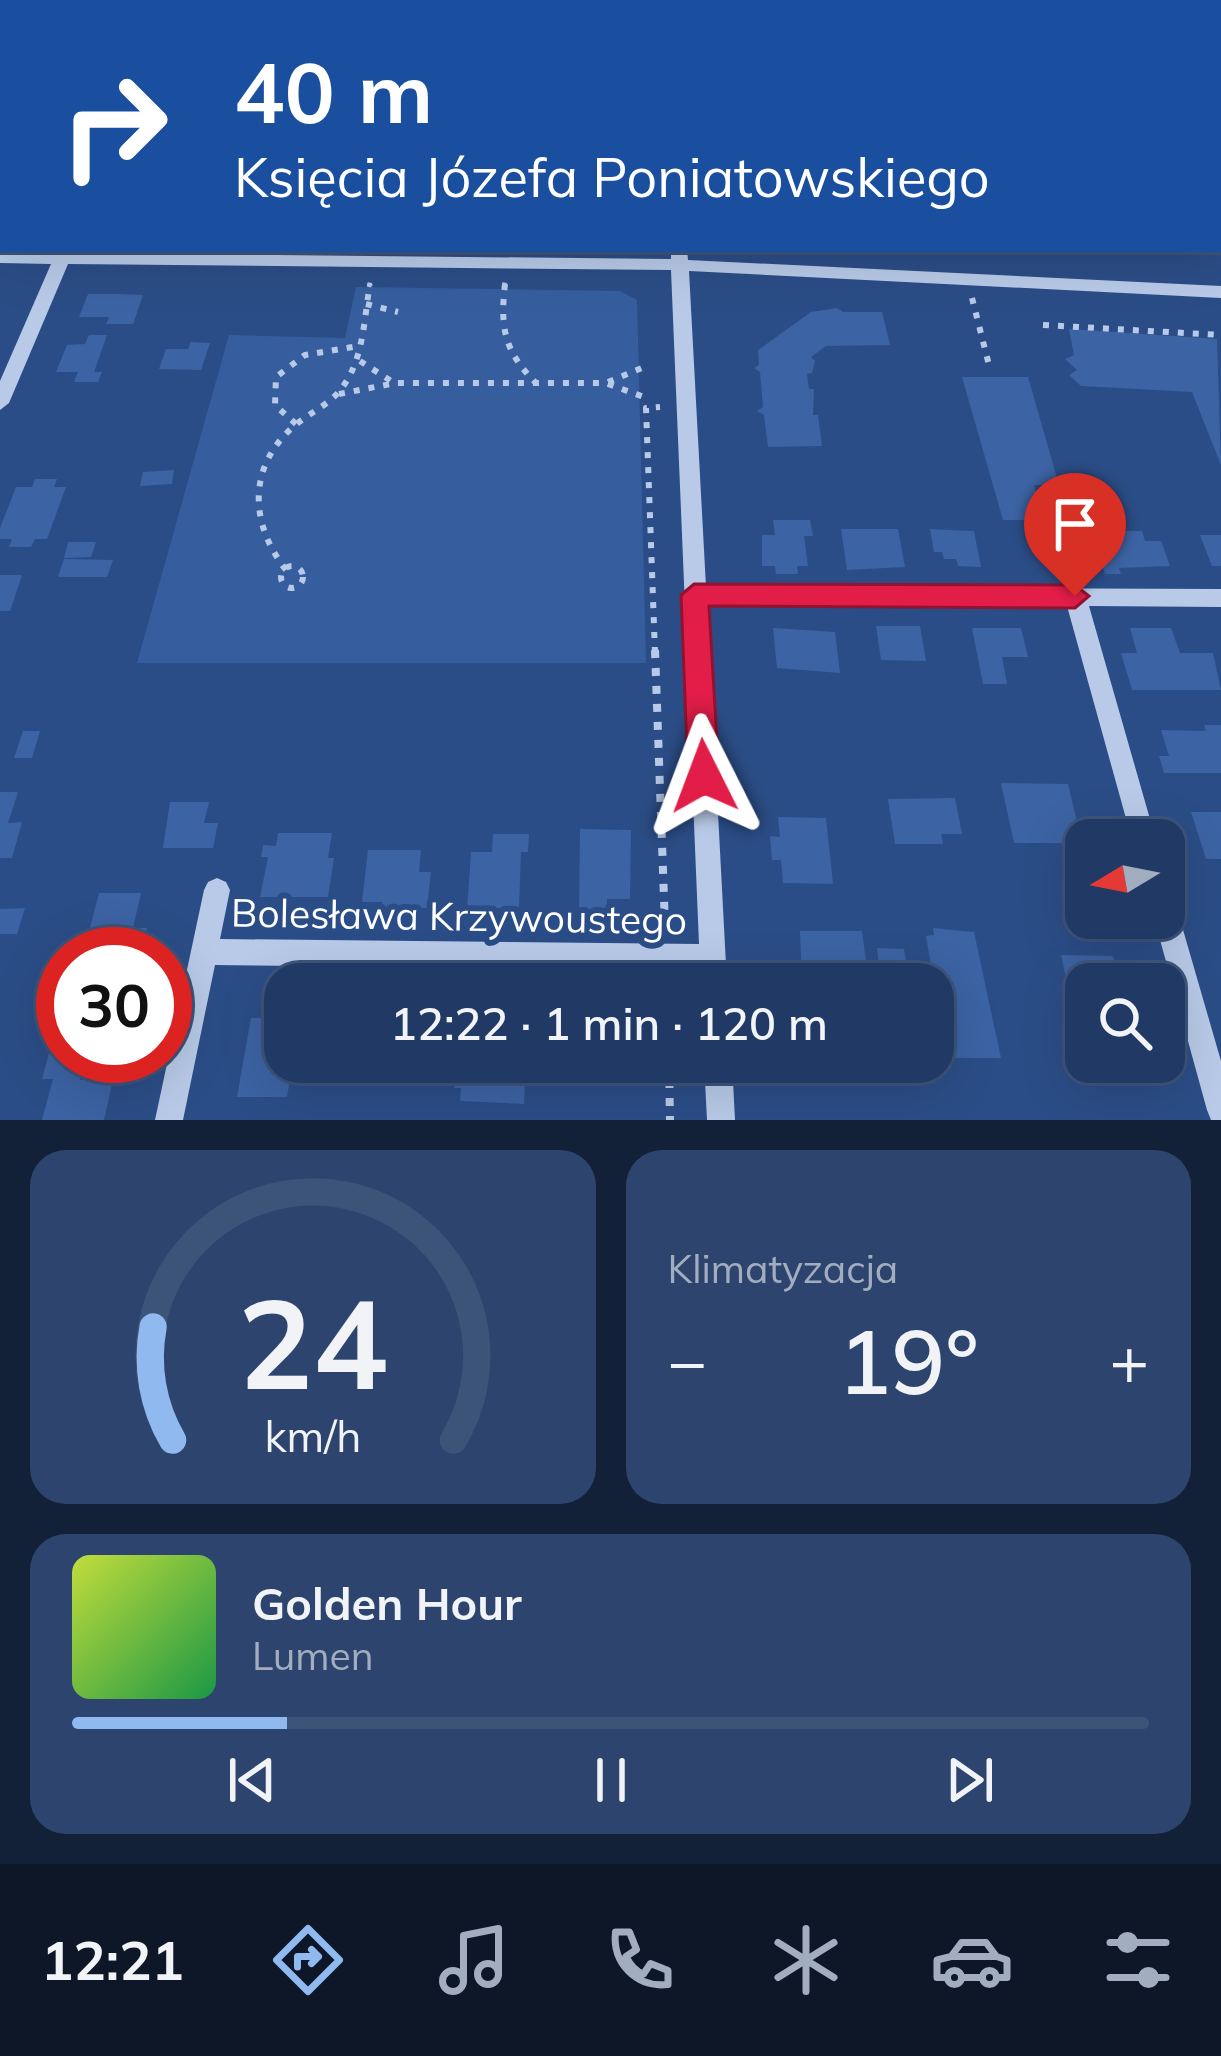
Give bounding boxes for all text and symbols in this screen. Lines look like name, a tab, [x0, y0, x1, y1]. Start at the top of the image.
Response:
text: 40 m	[234, 39, 433, 144]
icon: right	[36, 48, 192, 204]
text: Księcia Józefa Poniatowskiego	[234, 143, 990, 211]
pin	[1024, 473, 1126, 596]
icon: arrive	[1042, 491, 1108, 557]
position arrow	[641, 713, 767, 839]
north arrow	[1065, 819, 1185, 939]
map controls	[1065, 819, 1185, 1083]
street label: Bolesława Krzywoustego	[230, 888, 688, 944]
speed limit sign: 30	[36, 927, 192, 1083]
button: search	[1065, 963, 1185, 1083]
text: 12:22 · 1 min · 120 m	[390, 995, 828, 1051]
text: Klimatyzacja	[668, 1244, 898, 1293]
text: 24	[238, 1264, 388, 1420]
text: 19°	[837, 1304, 979, 1417]
text: −	[668, 1319, 707, 1402]
text: +	[1109, 1319, 1149, 1402]
text: km/h	[264, 1409, 361, 1463]
text: Golden Hour	[252, 1575, 522, 1631]
text: Lumen	[252, 1631, 374, 1680]
icon: previous	[219, 1747, 285, 1813]
icon: pause	[578, 1747, 644, 1813]
icon: next	[937, 1747, 1003, 1813]
icon: directions	[266, 1918, 350, 2002]
icon: music	[432, 1918, 516, 2002]
icon: phone	[598, 1918, 682, 2002]
icon: climate	[764, 1918, 848, 2002]
icon: car	[930, 1918, 1014, 2002]
icon: filters	[1096, 1918, 1180, 2002]
text: 12:21	[41, 1926, 184, 1994]

